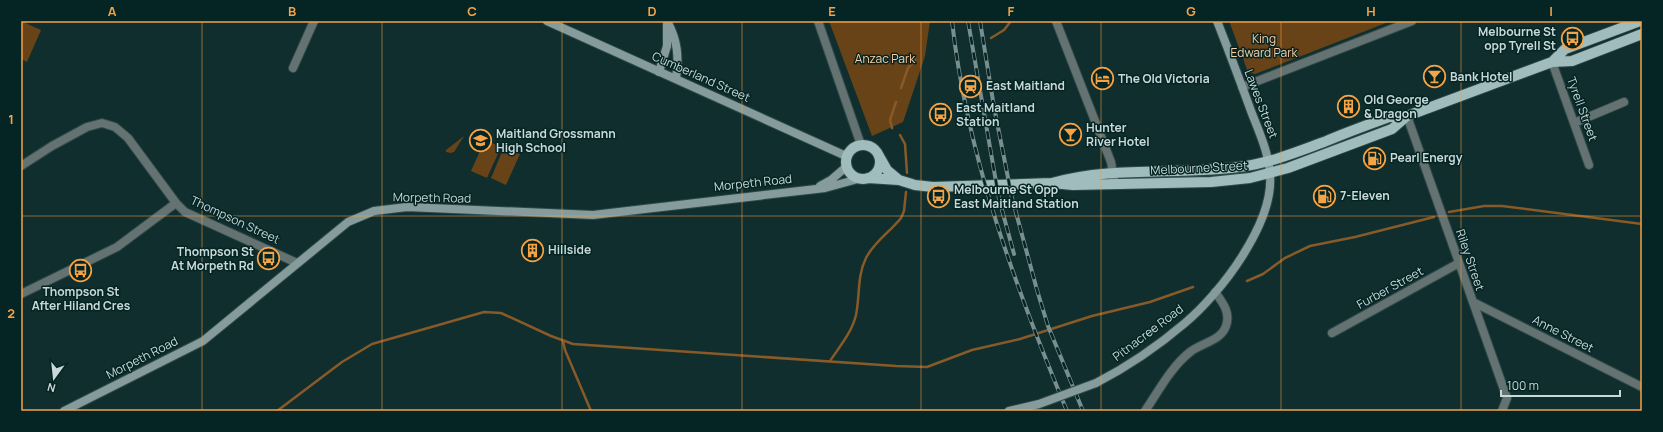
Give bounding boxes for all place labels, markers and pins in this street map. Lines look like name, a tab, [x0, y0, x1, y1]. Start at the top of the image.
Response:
place label: Melbourne St opp Tyrell St	[1478, 23, 1556, 54]
bus stop icon: Melbourne St opp Tyrell St	[1559, 26, 1585, 52]
bar icon: Bank Hotel	[1422, 64, 1448, 90]
hotel icon: The Old Victoria	[1090, 66, 1116, 92]
place label: Bank Hotel	[1450, 68, 1512, 85]
place label: The Old Victoria	[1118, 70, 1210, 87]
station icon: East Maitland	[958, 73, 984, 99]
place label: East Maitland	[986, 77, 1065, 94]
place label: Old George & Dragon	[1364, 91, 1429, 122]
building icon: Old George & Dragon	[1336, 94, 1362, 120]
place label: East Maitland Station	[956, 99, 1035, 130]
bus stop icon: East Maitland Station	[928, 102, 954, 128]
place label: Hunter River Hotel	[1086, 119, 1150, 150]
bar icon: Hunter River Hotel	[1057, 122, 1083, 148]
place label: Maitland Grossmann High School	[496, 125, 616, 156]
school or university icon: Maitland Grossmann High School	[467, 128, 493, 154]
fuel station icon: Pearl Energy	[1361, 145, 1387, 171]
place label: Pearl Energy	[1390, 149, 1463, 166]
place label: Melbourne St Opp East Maitland Station	[954, 181, 1079, 212]
fuel station icon: 7-Eleven	[1311, 183, 1337, 209]
bus stop icon: Melbourne St Opp East Maitland Station	[925, 184, 951, 210]
place label: 7-Eleven	[1340, 187, 1390, 204]
building icon: Hillside	[519, 237, 545, 263]
place label: Hillside	[548, 241, 591, 258]
place label: Thompson St At Morpeth Rd	[171, 243, 254, 274]
bus stop icon: Thompson St At Morpeth Rd	[256, 246, 282, 272]
bus stop icon: Thompson St After Hiland Cres	[68, 258, 94, 284]
place label: Thompson St After Hiland Cres	[32, 283, 131, 314]

